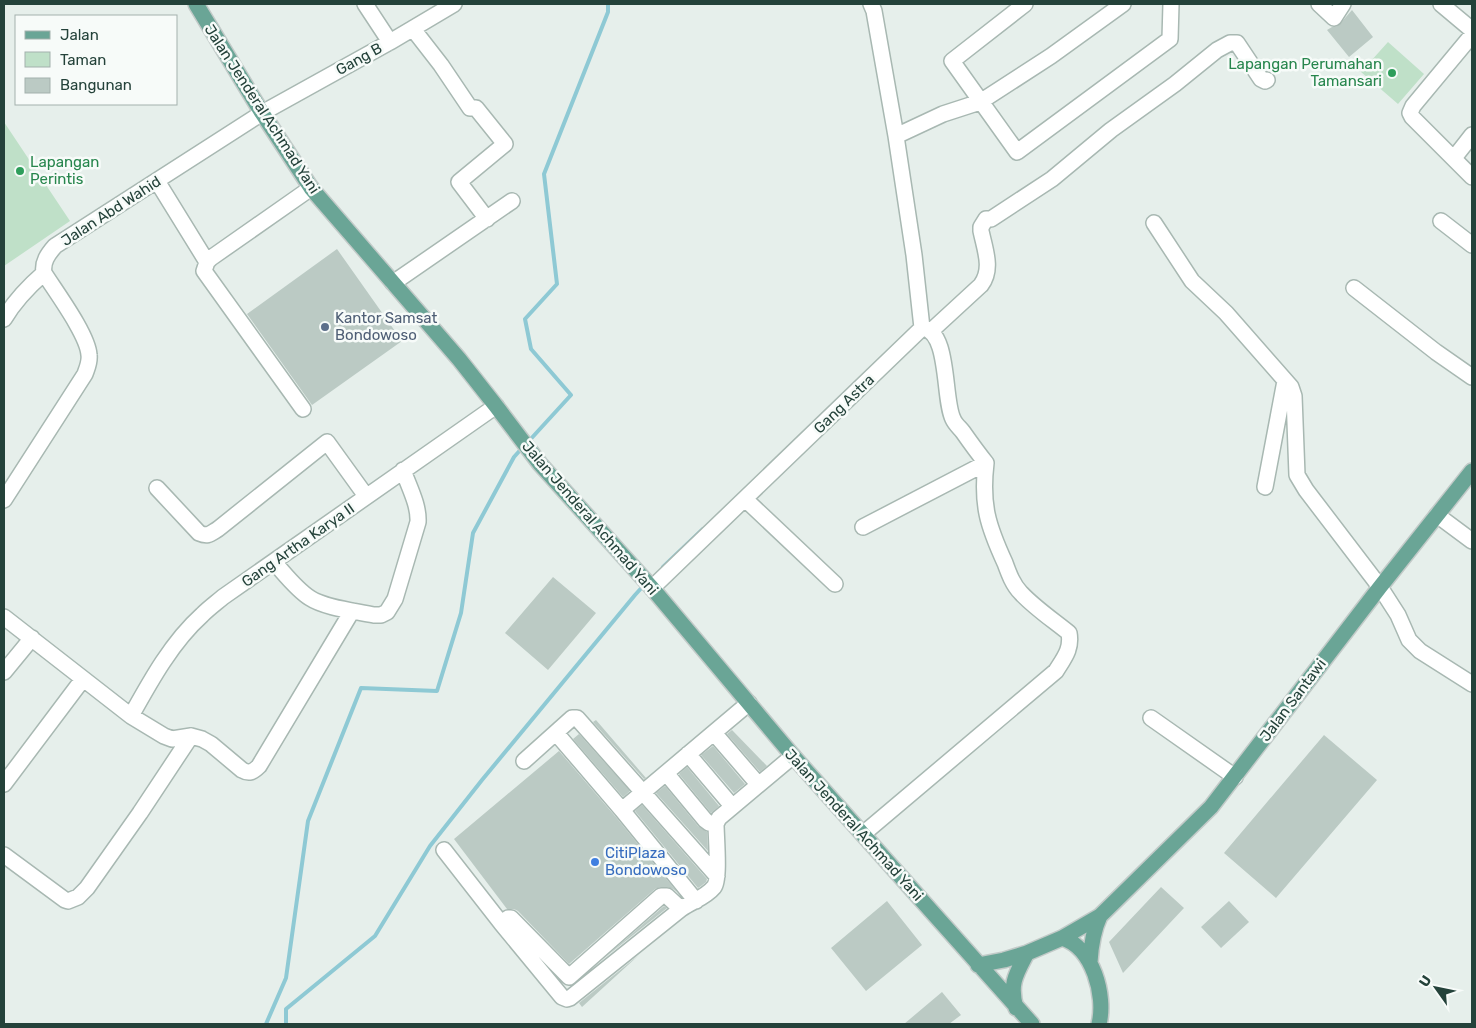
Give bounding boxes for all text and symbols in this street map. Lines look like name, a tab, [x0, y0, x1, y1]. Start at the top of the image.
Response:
legend	[15, 15, 178, 105]
street label: Jalan Jenderal Achmad Yani	[201, 21, 323, 197]
text: Jalan	[60, 26, 99, 44]
street label: Gang B	[333, 39, 385, 79]
text: Taman	[60, 51, 106, 69]
place label: Lapangan Perumahan Tamansari	[1228, 55, 1382, 90]
marker: Lapangan Perumahan Tamansari	[1386, 67, 1398, 79]
text: Bangunan	[60, 76, 132, 94]
place label: Lapangan Perintis	[30, 153, 99, 188]
marker: Lapangan Perintis	[14, 165, 26, 177]
street label: Jalan Abd Wahid	[58, 172, 164, 250]
place label: Kantor Samsat Bondowoso	[335, 309, 437, 344]
marker: Kantor Samsat Bondowoso	[319, 321, 331, 333]
street label: Gang Astra	[810, 371, 878, 437]
street label: Jalan Jenderal Achmad Yani	[518, 437, 662, 599]
street label: Gang Artha Karya II	[238, 499, 358, 591]
street label: Jalan Santawi	[1256, 655, 1330, 745]
street label: Jalan Jenderal Achmad Yani	[781, 745, 927, 905]
place label: CitiPlaza Bondowoso	[605, 844, 687, 879]
marker: CitiPlaza Bondowoso	[589, 856, 601, 868]
north arrow	[1411, 963, 1461, 1013]
text: U	[1416, 972, 1435, 990]

